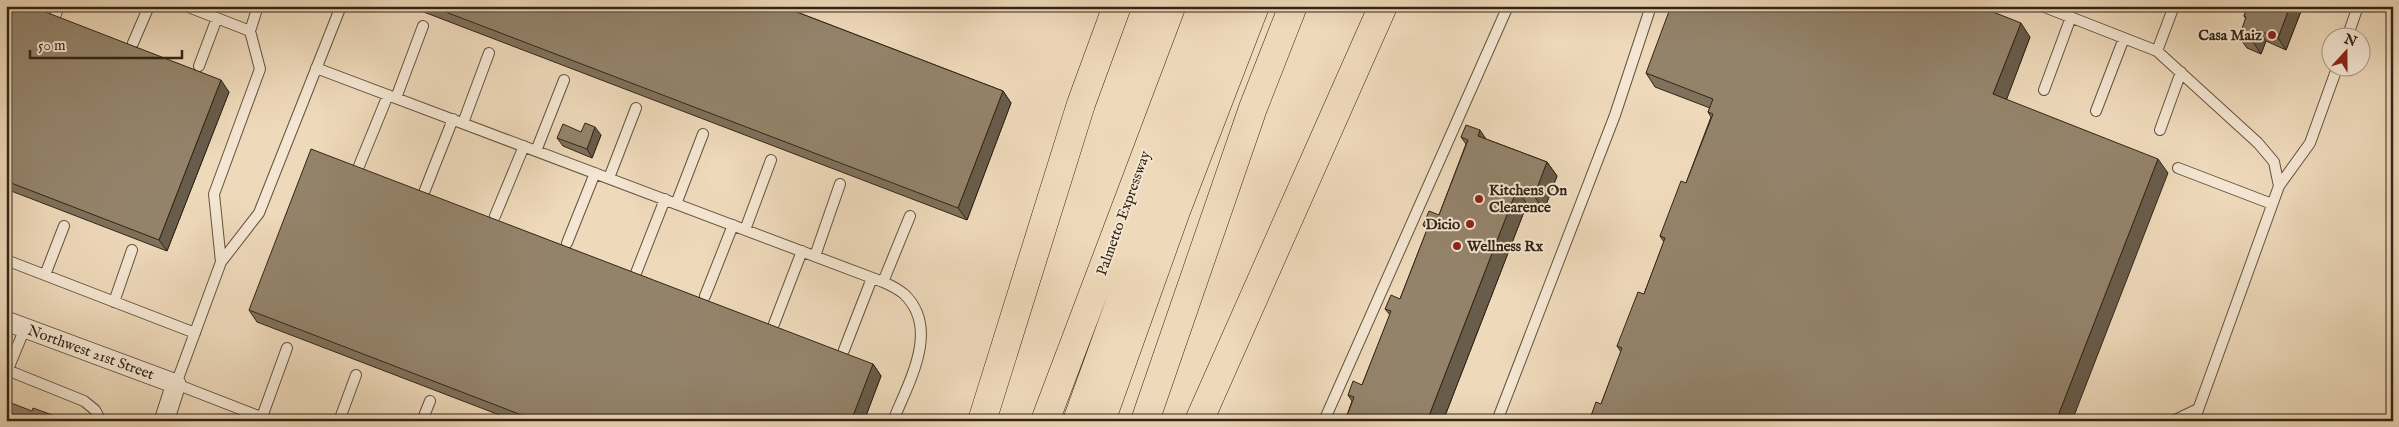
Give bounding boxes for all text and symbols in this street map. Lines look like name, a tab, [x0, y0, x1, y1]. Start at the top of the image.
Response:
place label: Casa Maiz	[2198, 26, 2262, 45]
scale bar	[30, 28, 182, 60]
north arrow	[2322, 28, 2372, 78]
marker: Casa Maiz	[2266, 29, 2278, 41]
text: N	[2340, 30, 2359, 51]
text: 50 m	[38, 36, 66, 55]
street label: Palmetto Expressway	[1092, 148, 1155, 278]
place label: Kitchens On Clearence	[1489, 181, 1567, 217]
marker: Kitchens On Clearence	[1473, 193, 1485, 205]
place label: Dicio	[1426, 215, 1460, 234]
marker: Dicio	[1464, 218, 1476, 230]
place label: Wellness Rx	[1466, 237, 1544, 256]
marker: Wellness Rx	[1451, 240, 1463, 252]
street label: Northwest 21st Street	[25, 321, 157, 384]

